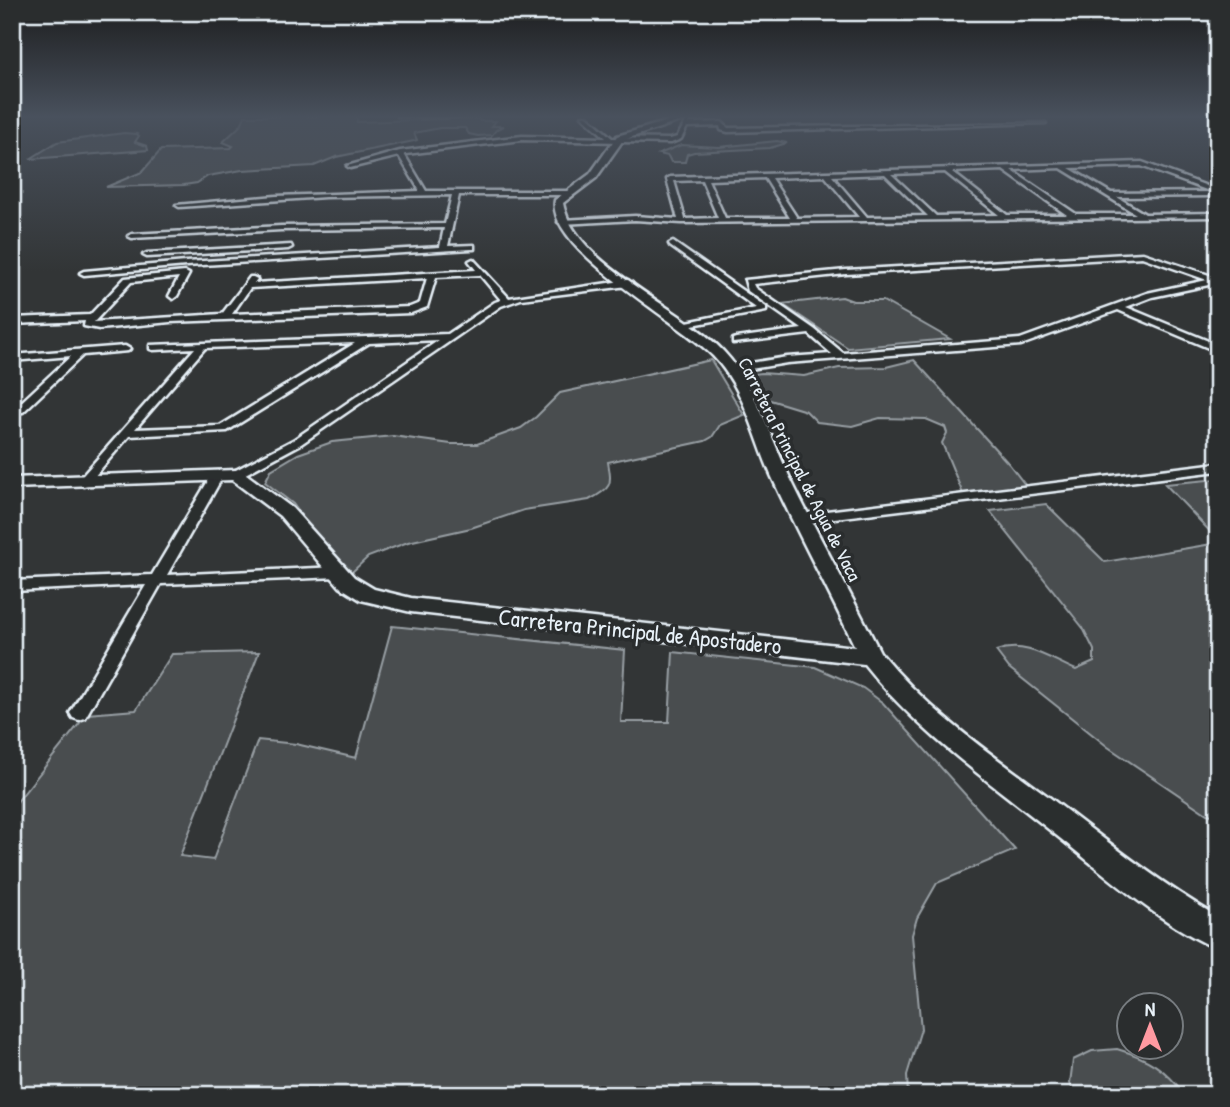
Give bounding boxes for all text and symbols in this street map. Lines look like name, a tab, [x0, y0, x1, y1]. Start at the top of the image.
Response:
street label: Carretera Principal de Agua de Vaca	[732, 353, 868, 586]
street label: Carretera Principal de Apostadero	[497, 601, 783, 661]
north arrow	[1114, 992, 1184, 1062]
text: N	[1145, 996, 1155, 1022]

